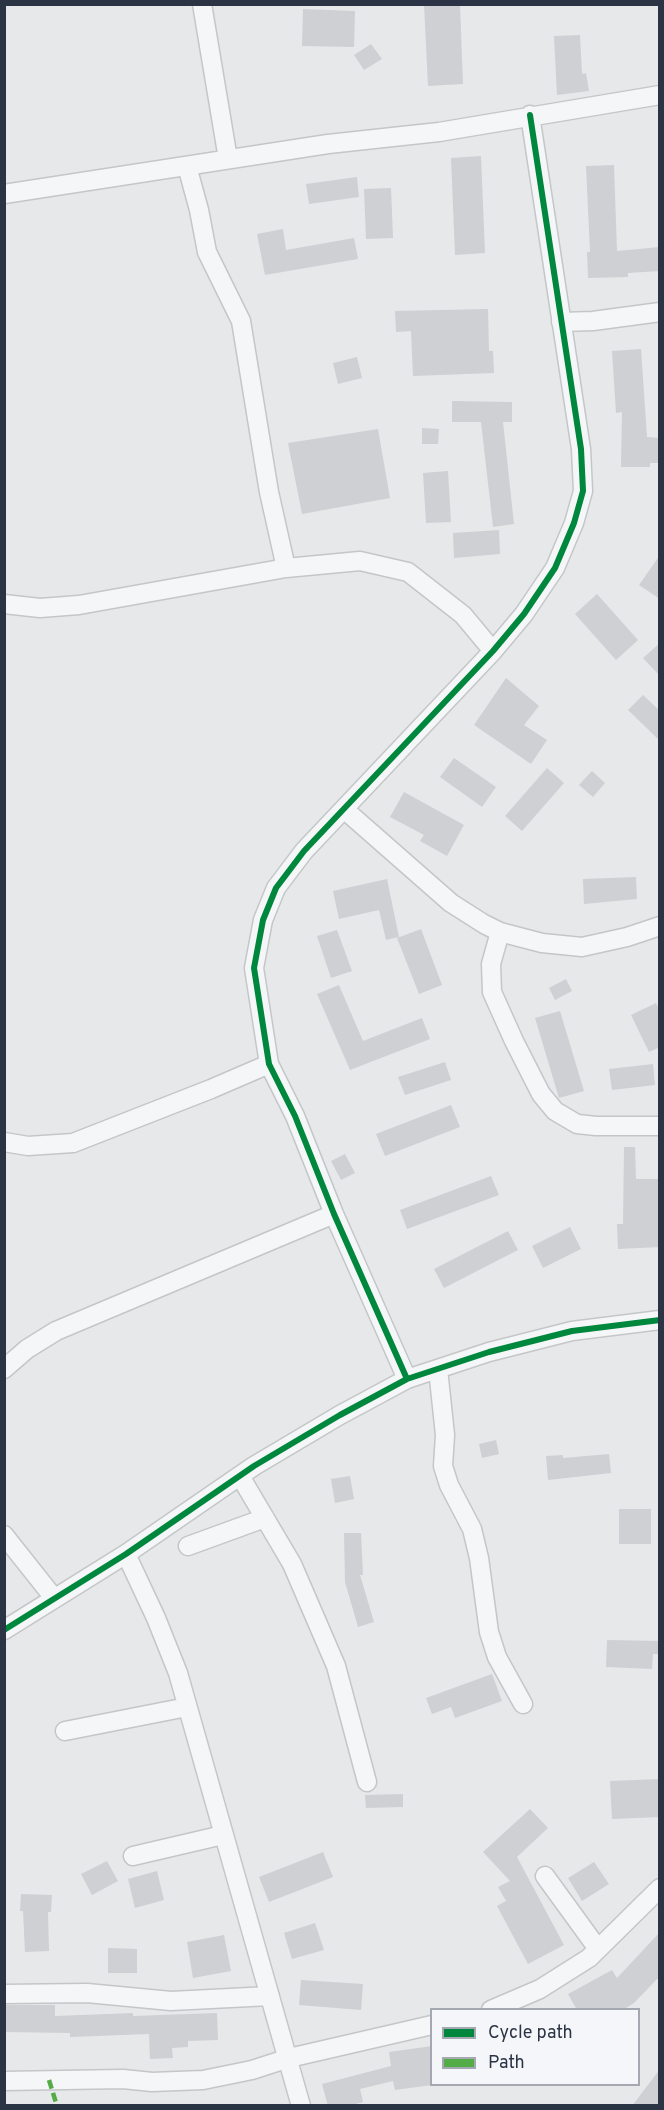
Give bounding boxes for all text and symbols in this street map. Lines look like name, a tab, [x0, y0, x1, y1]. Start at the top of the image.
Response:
legend	[430, 2008, 640, 2086]
text: Cycle path	[488, 2022, 573, 2045]
text: Path	[488, 2052, 525, 2075]

